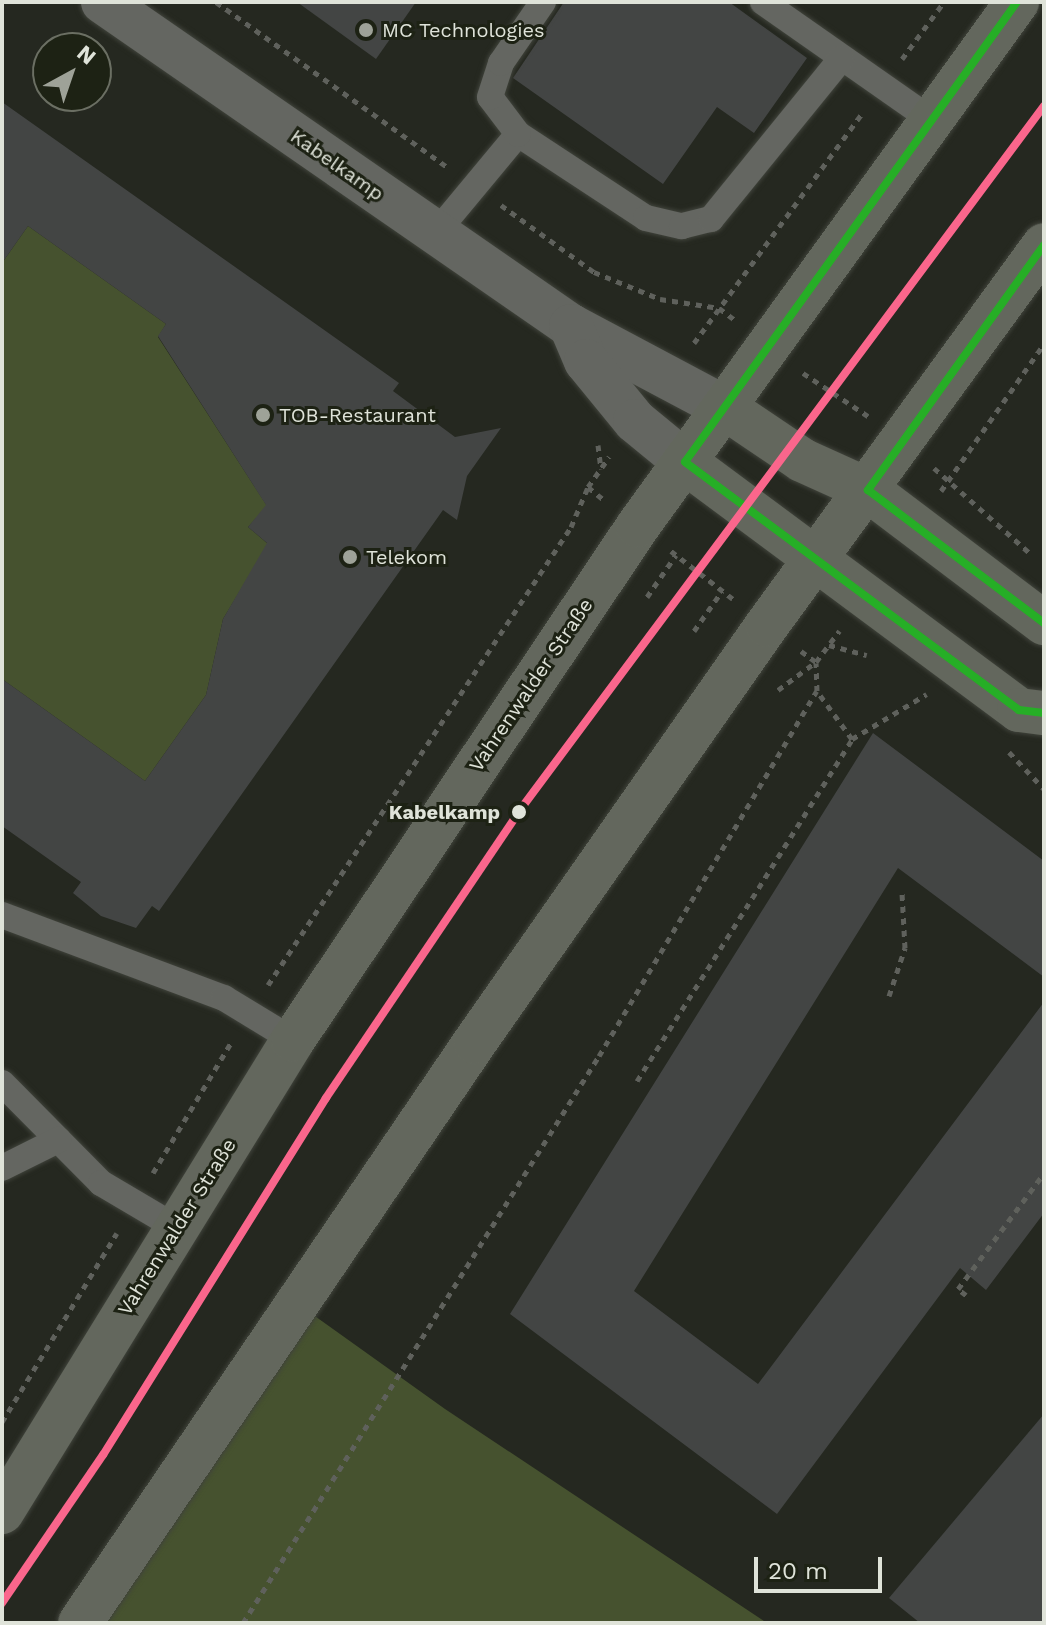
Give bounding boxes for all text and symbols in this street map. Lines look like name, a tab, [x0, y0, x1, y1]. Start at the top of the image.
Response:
place label: MC Technologies	[382, 18, 545, 42]
marker: MC Technologies	[357, 21, 375, 39]
north arrow	[32, 32, 112, 112]
text: N	[72, 40, 101, 70]
street label: Kabelkamp	[286, 124, 388, 206]
place label: TOB-Restaurant	[279, 403, 436, 427]
marker: TOB-Restaurant	[254, 406, 272, 424]
place label: Telekom	[366, 545, 447, 569]
marker: Telekom	[341, 548, 359, 566]
street label: Vahrenwalder Straße	[464, 594, 598, 776]
place label: Kabelkamp	[389, 800, 500, 824]
marker: Kabelkamp	[507, 800, 531, 824]
street label: Vahrenwalder Straße	[113, 1134, 241, 1320]
scale bar	[758, 1541, 886, 1591]
text: 20 m	[768, 1557, 828, 1585]

